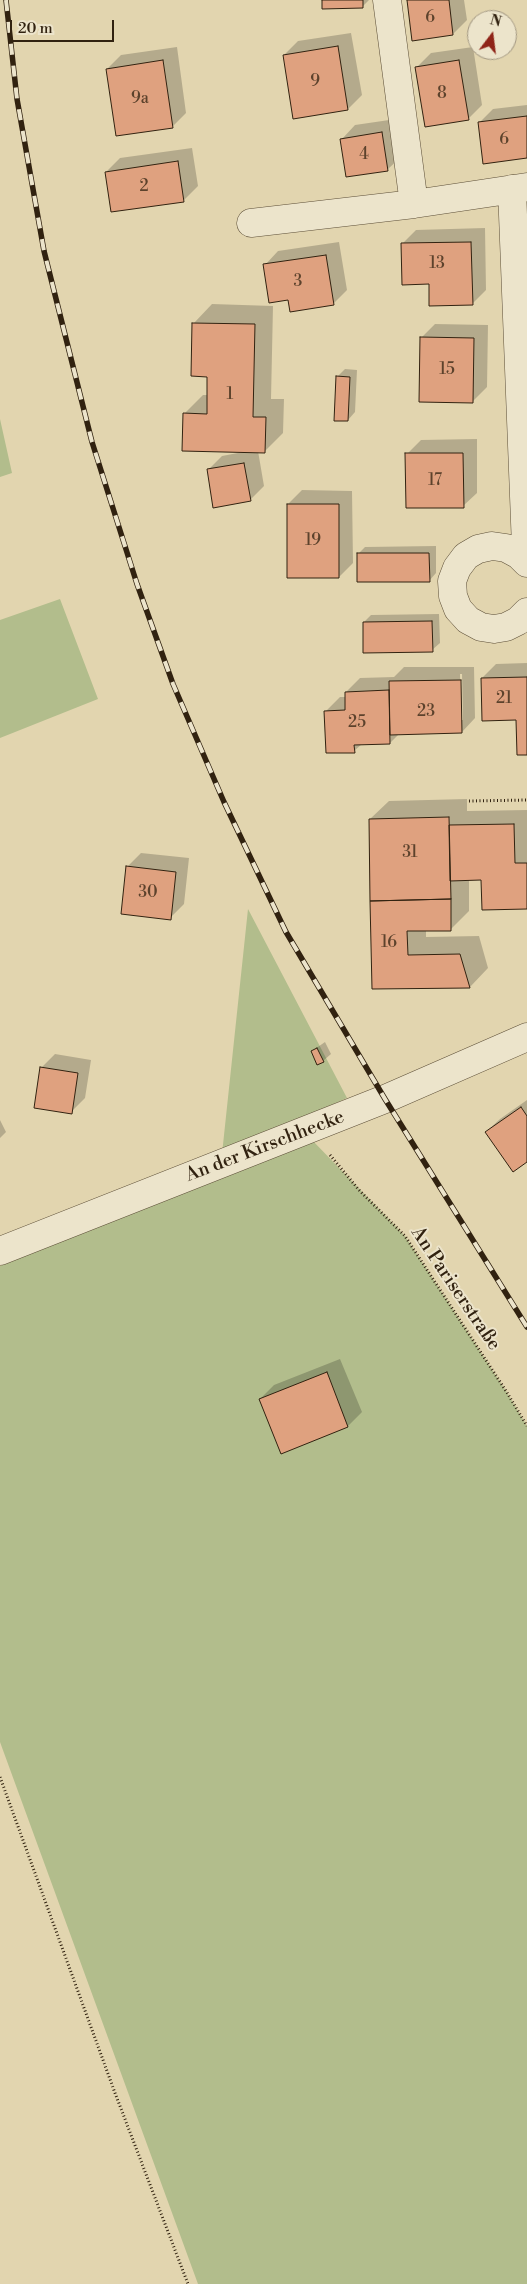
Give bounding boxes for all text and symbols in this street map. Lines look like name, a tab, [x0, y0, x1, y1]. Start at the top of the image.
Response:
house number: 6	[425, 8, 435, 28]
scale bar	[12, 10, 116, 42]
north arrow	[467, 10, 517, 60]
text: N	[488, 11, 503, 32]
text: 20 m	[18, 19, 53, 38]
house number: 9	[310, 72, 320, 92]
house number: 8	[437, 84, 447, 104]
house number: 9a	[131, 89, 149, 109]
house number: 6	[499, 130, 509, 150]
house number: 4	[359, 145, 369, 165]
house number: 2	[139, 177, 149, 197]
house number: 13	[429, 254, 445, 274]
house number: 3	[294, 272, 302, 292]
house number: 15	[439, 360, 455, 380]
house number: 1	[227, 385, 233, 405]
house number: 17	[428, 471, 442, 491]
house number: 19	[305, 531, 321, 551]
house number: 21	[496, 689, 512, 709]
house number: 23	[417, 702, 435, 722]
house number: 25	[348, 713, 366, 733]
house number: 31	[402, 843, 418, 863]
house number: 30	[138, 883, 158, 903]
house number: 16	[381, 933, 397, 953]
street label: An der Kirschhecke	[182, 1106, 348, 1188]
street label: An Pariserstraße	[405, 1223, 505, 1355]

